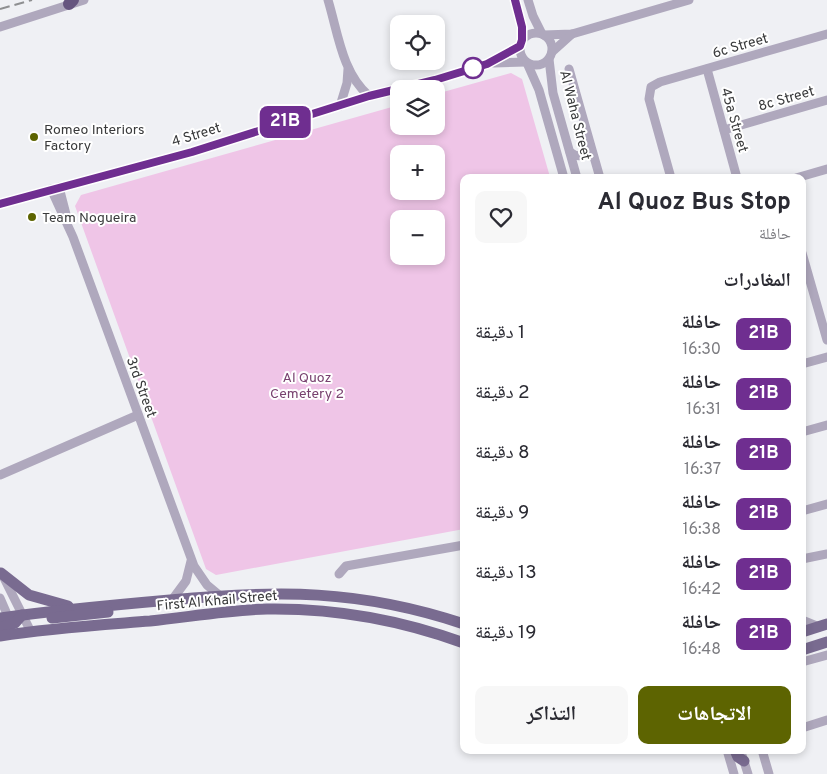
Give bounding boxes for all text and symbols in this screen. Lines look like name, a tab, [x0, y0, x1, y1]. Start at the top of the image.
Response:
map controls	[390, 15, 445, 265]
button: locate	[390, 15, 445, 70]
street label: 6c Street	[711, 30, 770, 62]
unlabelled marker	[462, 57, 484, 79]
street label: Al Waha Street	[555, 69, 594, 162]
button: layers	[390, 80, 445, 135]
street label: 8c Street	[756, 83, 816, 116]
street label: 45a Street	[716, 86, 751, 155]
line badge: 21B	[256, 106, 314, 138]
text: 21B	[270, 110, 300, 133]
street label: 4 Street	[170, 120, 223, 151]
place label: Romeo Interiors Factory	[44, 122, 145, 155]
marker: Romeo Interiors Factory	[28, 131, 40, 143]
button: +	[390, 145, 445, 200]
text: Al Quoz Bus Stop	[597, 188, 791, 218]
button: heart	[475, 191, 527, 243]
place label: Team Nogueira	[42, 210, 136, 227]
button: −	[390, 210, 445, 265]
marker: Team Nogueira	[26, 211, 38, 223]
text: حافلة	[759, 225, 791, 245]
text: المغادرات	[724, 269, 791, 293]
text: حافلة	[682, 311, 721, 335]
text: 1 دقيقة	[475, 321, 525, 345]
text: 21B	[748, 322, 779, 345]
text: 16:30	[682, 340, 721, 360]
street label: 3rd Street	[122, 355, 159, 420]
park label: Al Quoz Cemetery 2	[270, 370, 344, 403]
text: حافلة	[682, 371, 721, 395]
text: 2 دقيقة	[475, 381, 530, 405]
text: 21B	[748, 382, 779, 405]
text: 16:31	[686, 400, 721, 420]
text: حافلة	[682, 431, 721, 455]
text: 8 دقيقة	[475, 441, 530, 465]
text: 21B	[748, 442, 779, 465]
text: 16:37	[684, 460, 721, 480]
text: حافلة	[682, 491, 721, 515]
text: 9 دقيقة	[475, 501, 529, 525]
text: 21B	[748, 502, 779, 525]
text: 16:38	[682, 520, 721, 540]
text: حافلة	[682, 551, 721, 575]
text: 13 دقيقة	[475, 561, 537, 585]
text: 21B	[748, 562, 779, 585]
text: 16:42	[682, 580, 721, 600]
street label: First Al Khail Street	[156, 588, 278, 615]
text: حافلة	[682, 611, 721, 635]
text: 19 دقيقة	[475, 621, 537, 645]
text: 21B	[748, 622, 779, 645]
text: 16:48	[682, 640, 721, 660]
button: التذاكر	[475, 686, 628, 744]
button: الاتجاهات	[638, 686, 791, 744]

